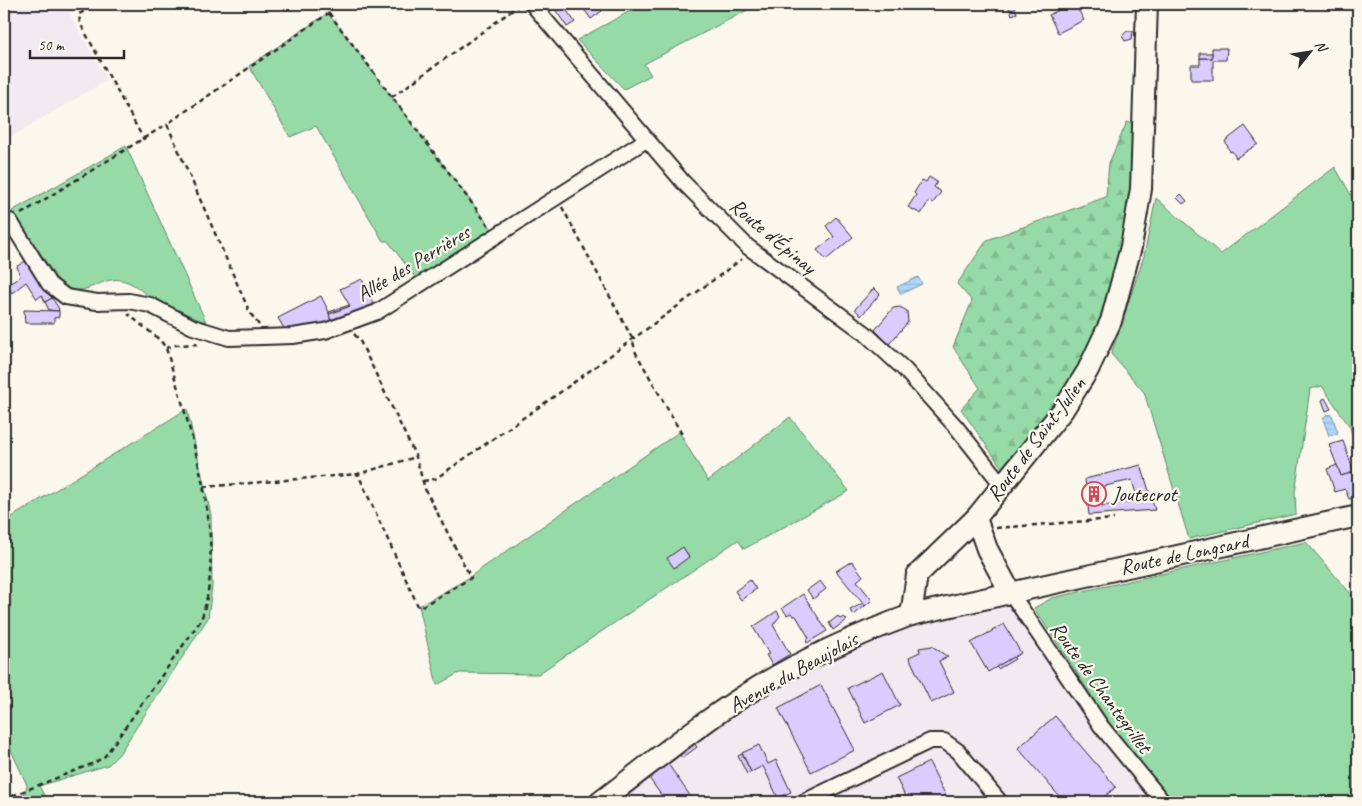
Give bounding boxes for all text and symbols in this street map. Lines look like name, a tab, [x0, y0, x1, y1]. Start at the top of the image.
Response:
scale bar	[30, 28, 124, 60]
north arrow	[1284, 28, 1334, 78]
text: 50 m	[38, 36, 65, 55]
text: N	[1311, 38, 1332, 56]
street label: Route d'Épinay	[725, 193, 823, 281]
street label: Allée des Perrières	[352, 218, 476, 307]
street label: Route de Saint-Julien	[981, 371, 1091, 506]
building icon: Joutecrot	[1081, 481, 1107, 507]
place label: Joutecrot	[1111, 481, 1179, 507]
street label: Route de Longsard	[1118, 527, 1254, 580]
street label: Route de Chantegrillet	[1045, 616, 1159, 760]
street label: Avenue du Beaujolais	[724, 625, 864, 718]

